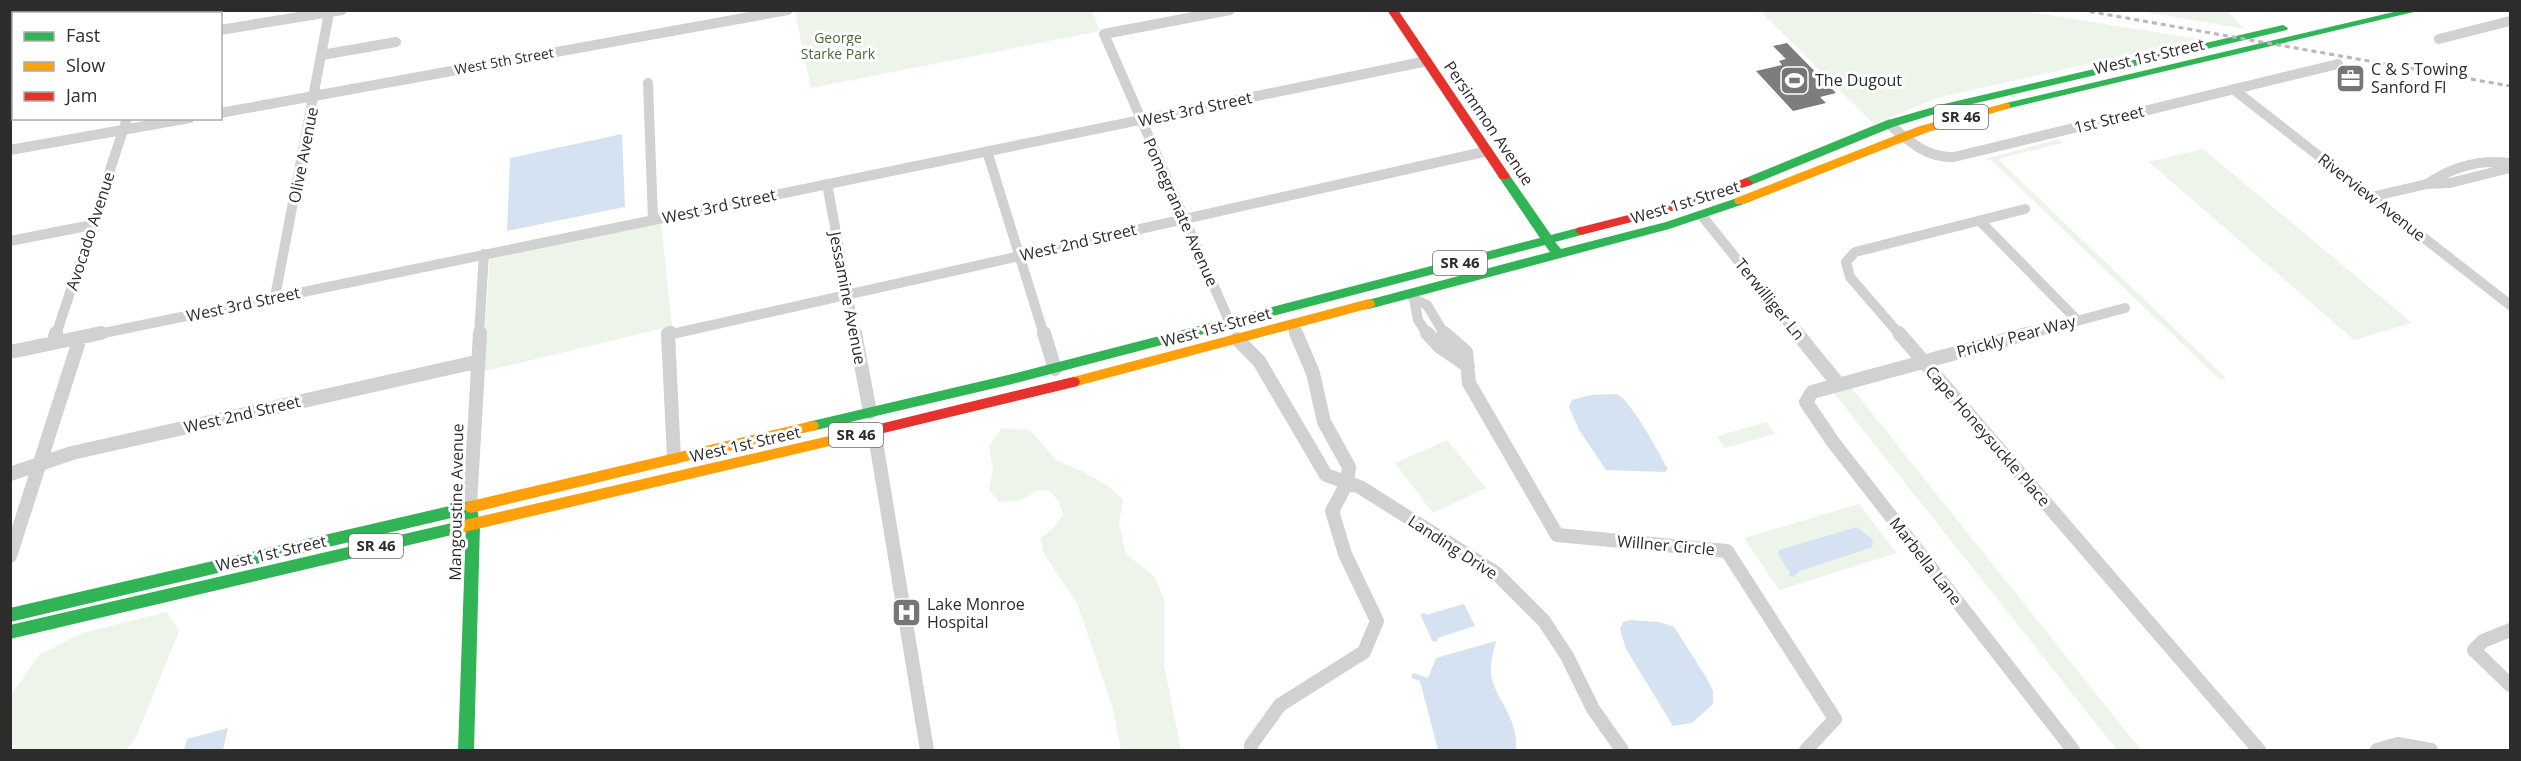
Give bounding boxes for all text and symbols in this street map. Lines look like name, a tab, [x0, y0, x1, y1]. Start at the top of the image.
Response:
legend	[12, 12, 222, 120]
text: Fast	[66, 23, 100, 47]
park label: George Starke Park	[801, 28, 876, 63]
street label: West 1st Street	[2092, 33, 2207, 79]
street label: West 5th Street	[453, 42, 555, 79]
text: Slow	[66, 53, 105, 77]
street label: Persimmon Avenue	[1439, 56, 1539, 190]
place label: C & S Towing Sanford Fl	[2371, 58, 2468, 98]
office icon: C & S Towing Sanford Fl	[2334, 62, 2366, 94]
sports icon: The Dugout	[1778, 64, 1810, 96]
place label: The Dugout	[1815, 69, 1902, 91]
text: Jam	[64, 83, 98, 107]
street label: West 3rd Street	[1136, 86, 1254, 132]
street label: 1st Street	[2072, 100, 2147, 138]
street label: Olive Avenue	[283, 105, 323, 205]
road number: SR 46	[1934, 105, 1988, 129]
street label: Pomegranate Avenue	[1138, 134, 1224, 290]
street label: Riverview Avenue	[2314, 148, 2430, 246]
street label: Avocado Avenue	[60, 169, 120, 293]
street label: West 1st Street	[1628, 175, 1742, 229]
street label: West 3rd Street	[660, 183, 778, 229]
street label: West 2nd Street	[1018, 218, 1139, 266]
street label: Jessamine Avenue	[824, 228, 872, 366]
road number: SR 46	[1433, 251, 1487, 275]
street label: Terwilliger Ln	[1730, 253, 1810, 345]
street label: West 3rd Street	[184, 281, 302, 327]
street label: West 1st Street	[1159, 302, 1273, 352]
street label: Prickly Pear Way	[1954, 309, 2079, 362]
street label: Cape Honeysuckle Place	[1921, 361, 2055, 511]
street label: West 2nd Street	[182, 390, 303, 438]
street label: West 1st Street	[688, 421, 803, 467]
street label: Mangoustine Avenue	[444, 423, 468, 581]
road number: SR 46	[829, 423, 883, 447]
street label: Landing Drive	[1404, 510, 1502, 584]
street label: Marbella Lane	[1885, 513, 1967, 609]
street label: West 1st Street	[214, 530, 329, 576]
street label: Willner Circle	[1616, 530, 1716, 560]
road number: SR 46	[349, 534, 403, 558]
place label: Lake Monroe Hospital	[927, 593, 1025, 633]
hospital icon: Lake Monroe Hospital	[890, 597, 922, 629]

